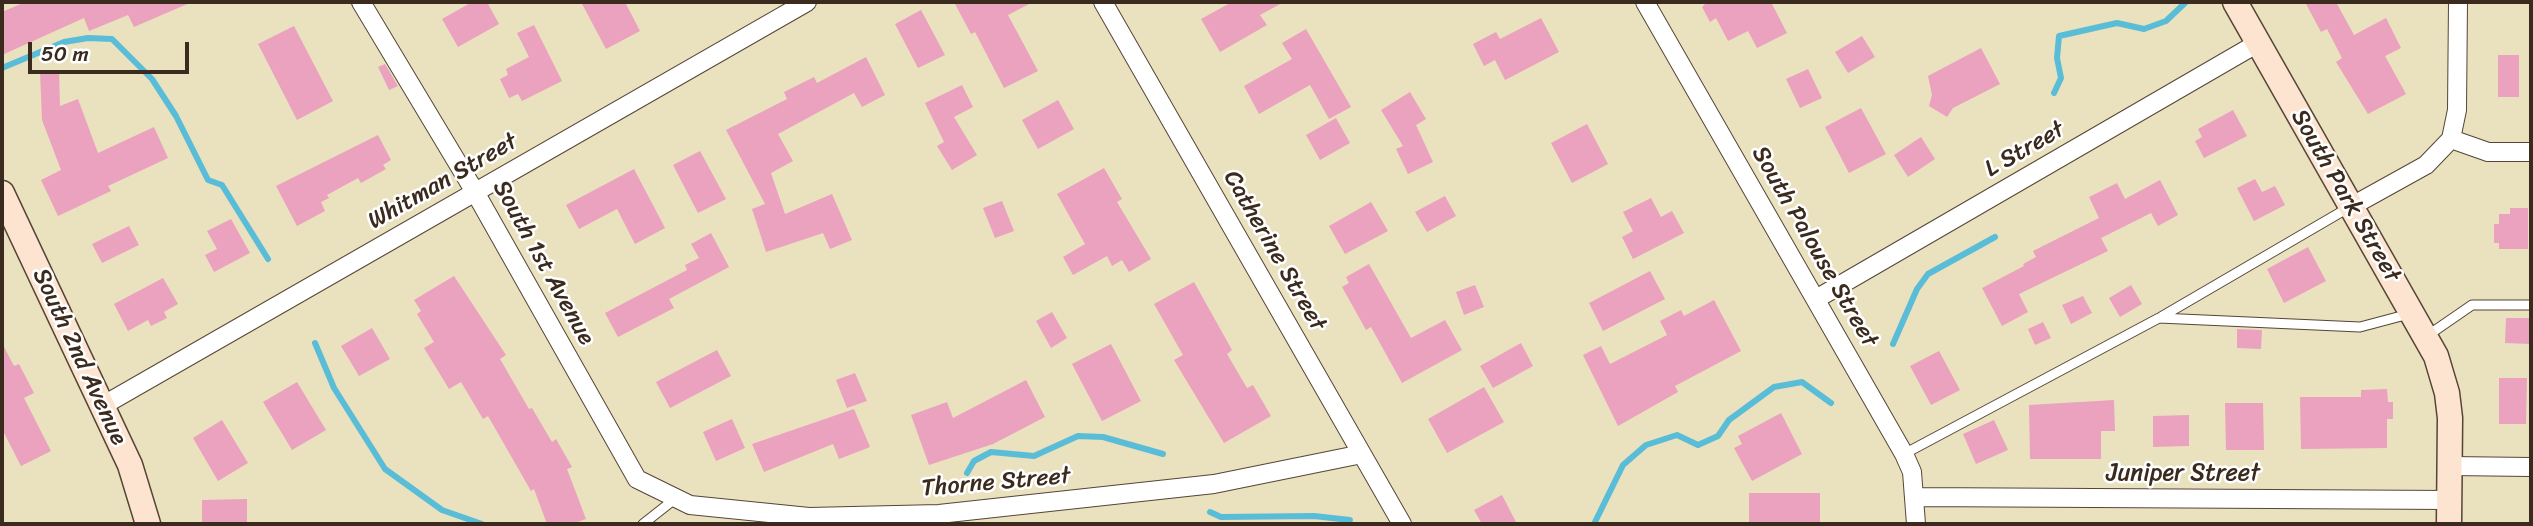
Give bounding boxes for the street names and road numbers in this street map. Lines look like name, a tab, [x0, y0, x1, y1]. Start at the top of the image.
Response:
street label: South Park Street	[2284, 105, 2406, 287]
street label: L Street	[1980, 116, 2070, 184]
street label: Whitman Street	[363, 128, 523, 236]
street label: South Palouse Street	[1745, 141, 1883, 353]
street label: Catherine Street	[1216, 166, 1332, 336]
street label: South 1st Avenue	[486, 176, 600, 350]
street label: South 2nd Avenue	[25, 264, 133, 450]
street label: Juniper Street	[2106, 460, 2260, 488]
street label: Thorne Street	[920, 462, 1072, 504]

